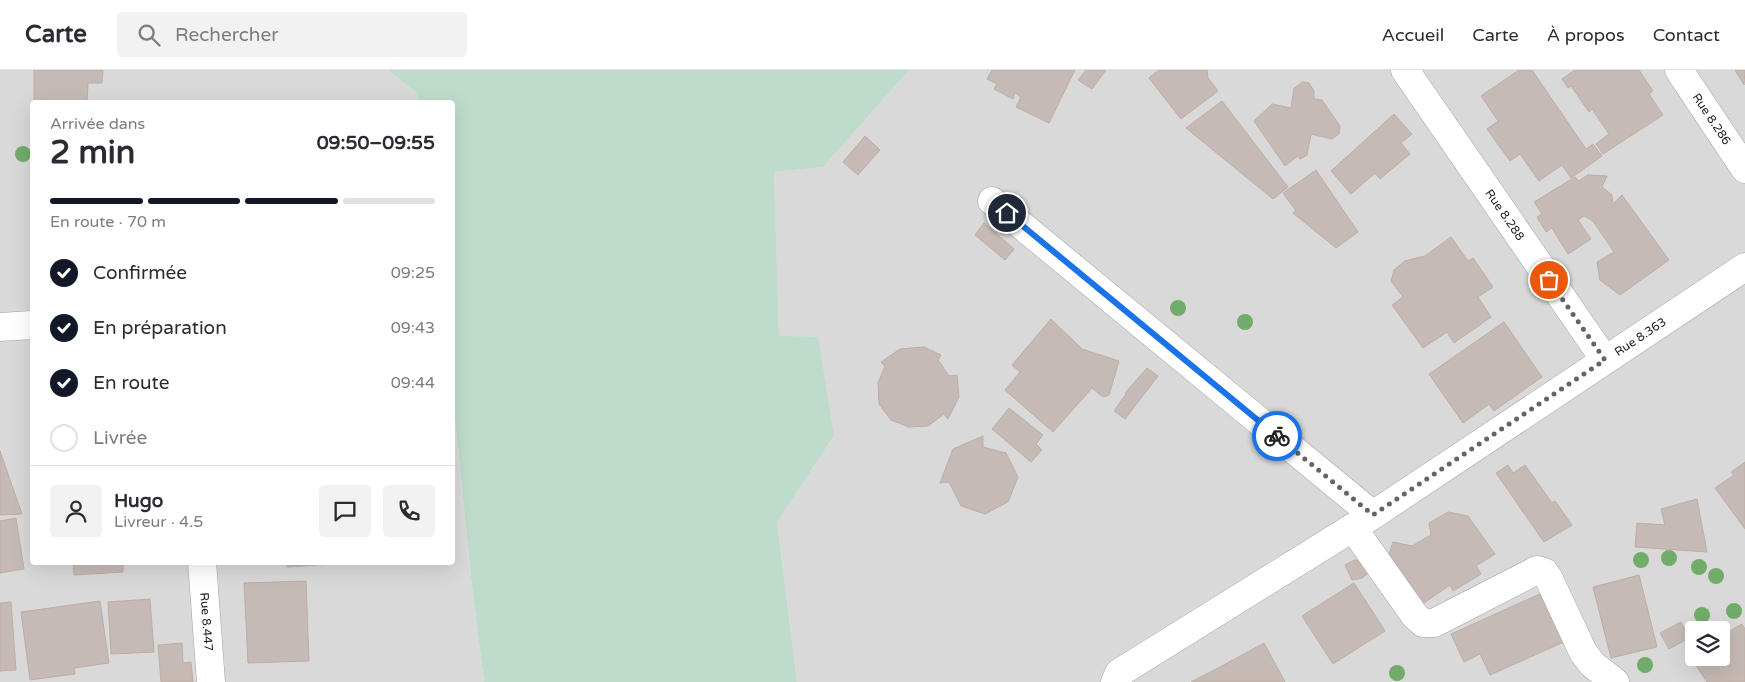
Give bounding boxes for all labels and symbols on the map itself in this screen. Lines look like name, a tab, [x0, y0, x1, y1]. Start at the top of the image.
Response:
street label: Rue 8.286	[1690, 91, 1734, 148]
street label: Rue 8.288	[1482, 187, 1527, 243]
pin	[986, 192, 1028, 234]
pin	[1528, 259, 1570, 301]
street label: Rue 8.363	[1612, 315, 1669, 359]
courier	[1252, 411, 1302, 461]
street label: Rue 8.447	[197, 592, 216, 652]

